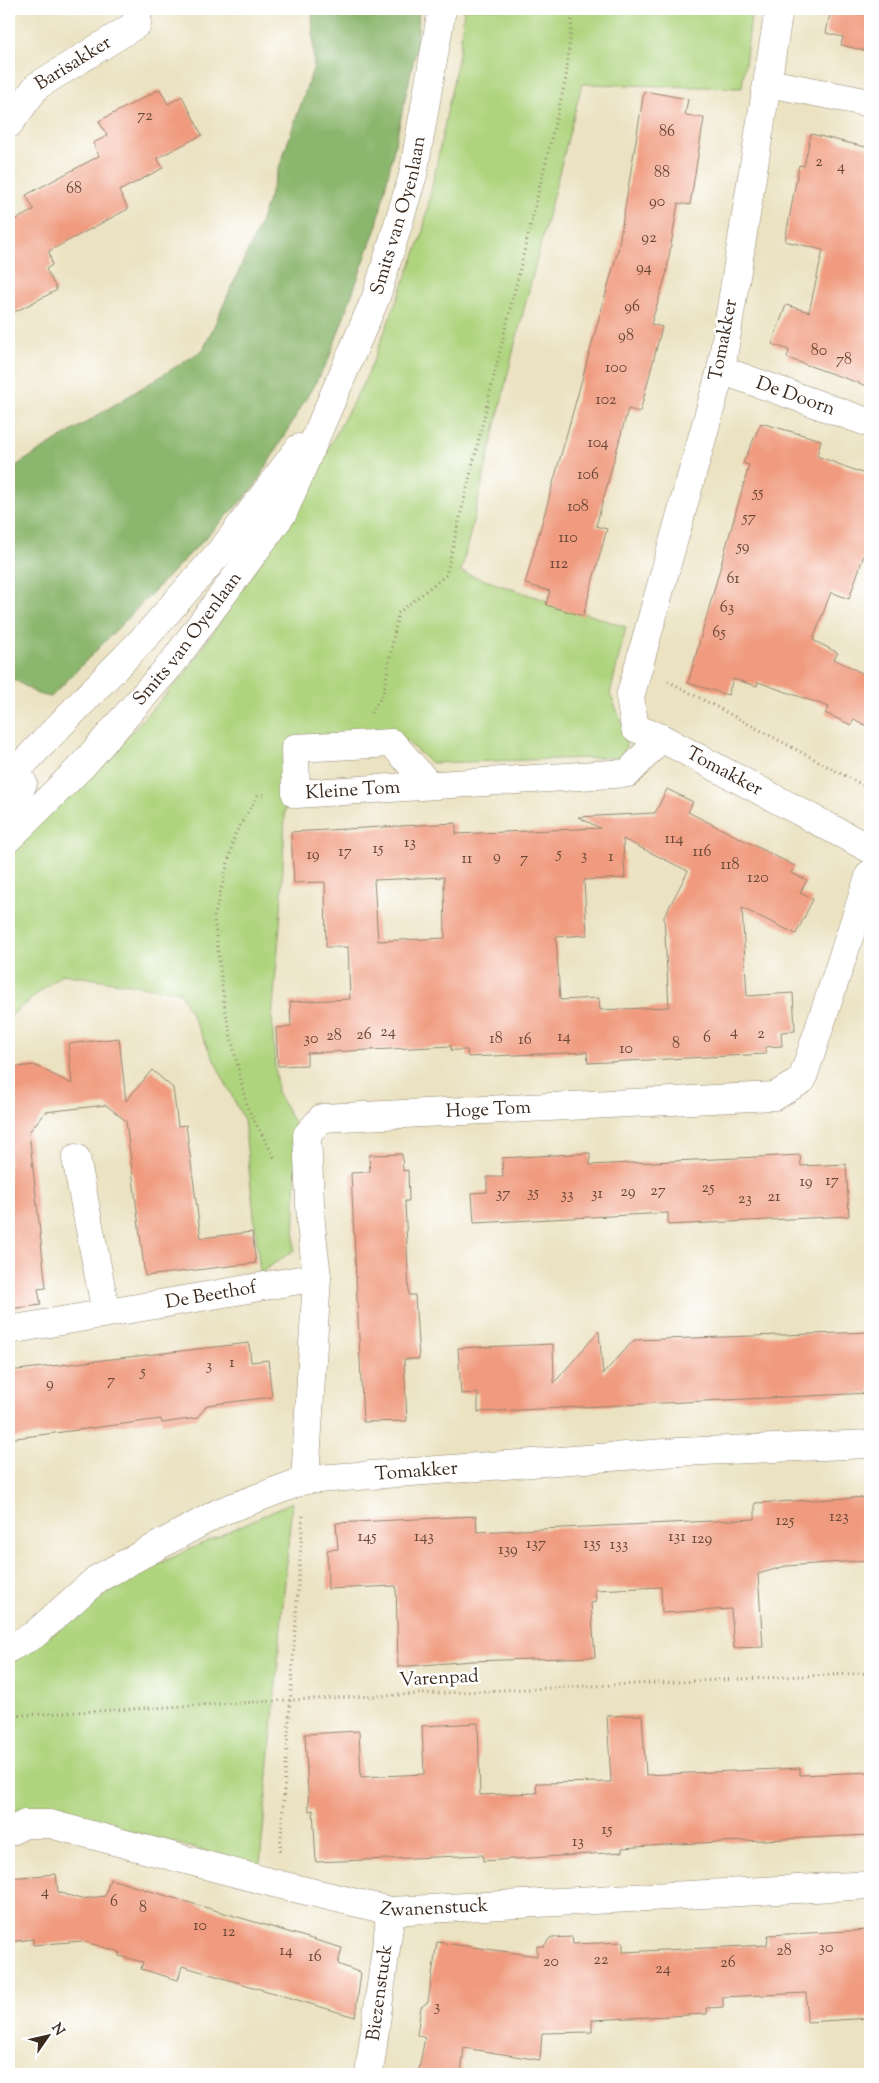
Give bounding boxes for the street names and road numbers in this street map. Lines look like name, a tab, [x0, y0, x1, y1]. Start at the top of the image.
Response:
street label: Barisakker	[30, 29, 117, 97]
street label: Smits van Oyenlaan	[364, 134, 433, 298]
street label: Tomakker	[703, 297, 745, 383]
street label: De Doorn	[752, 370, 839, 423]
street label: Smits van Oyenlaan	[127, 566, 249, 712]
street label: Tomakker	[681, 740, 767, 803]
street label: Kleine Tom	[305, 774, 401, 807]
street label: Hoge Tom	[445, 1094, 532, 1125]
street label: De Beethof	[163, 1274, 260, 1316]
street label: Tomakker	[374, 1455, 459, 1488]
street label: Varenpad	[399, 1663, 480, 1695]
street label: Zwanenstuck	[377, 1892, 490, 1925]
street label: Biezenstuck	[360, 1942, 400, 2043]

